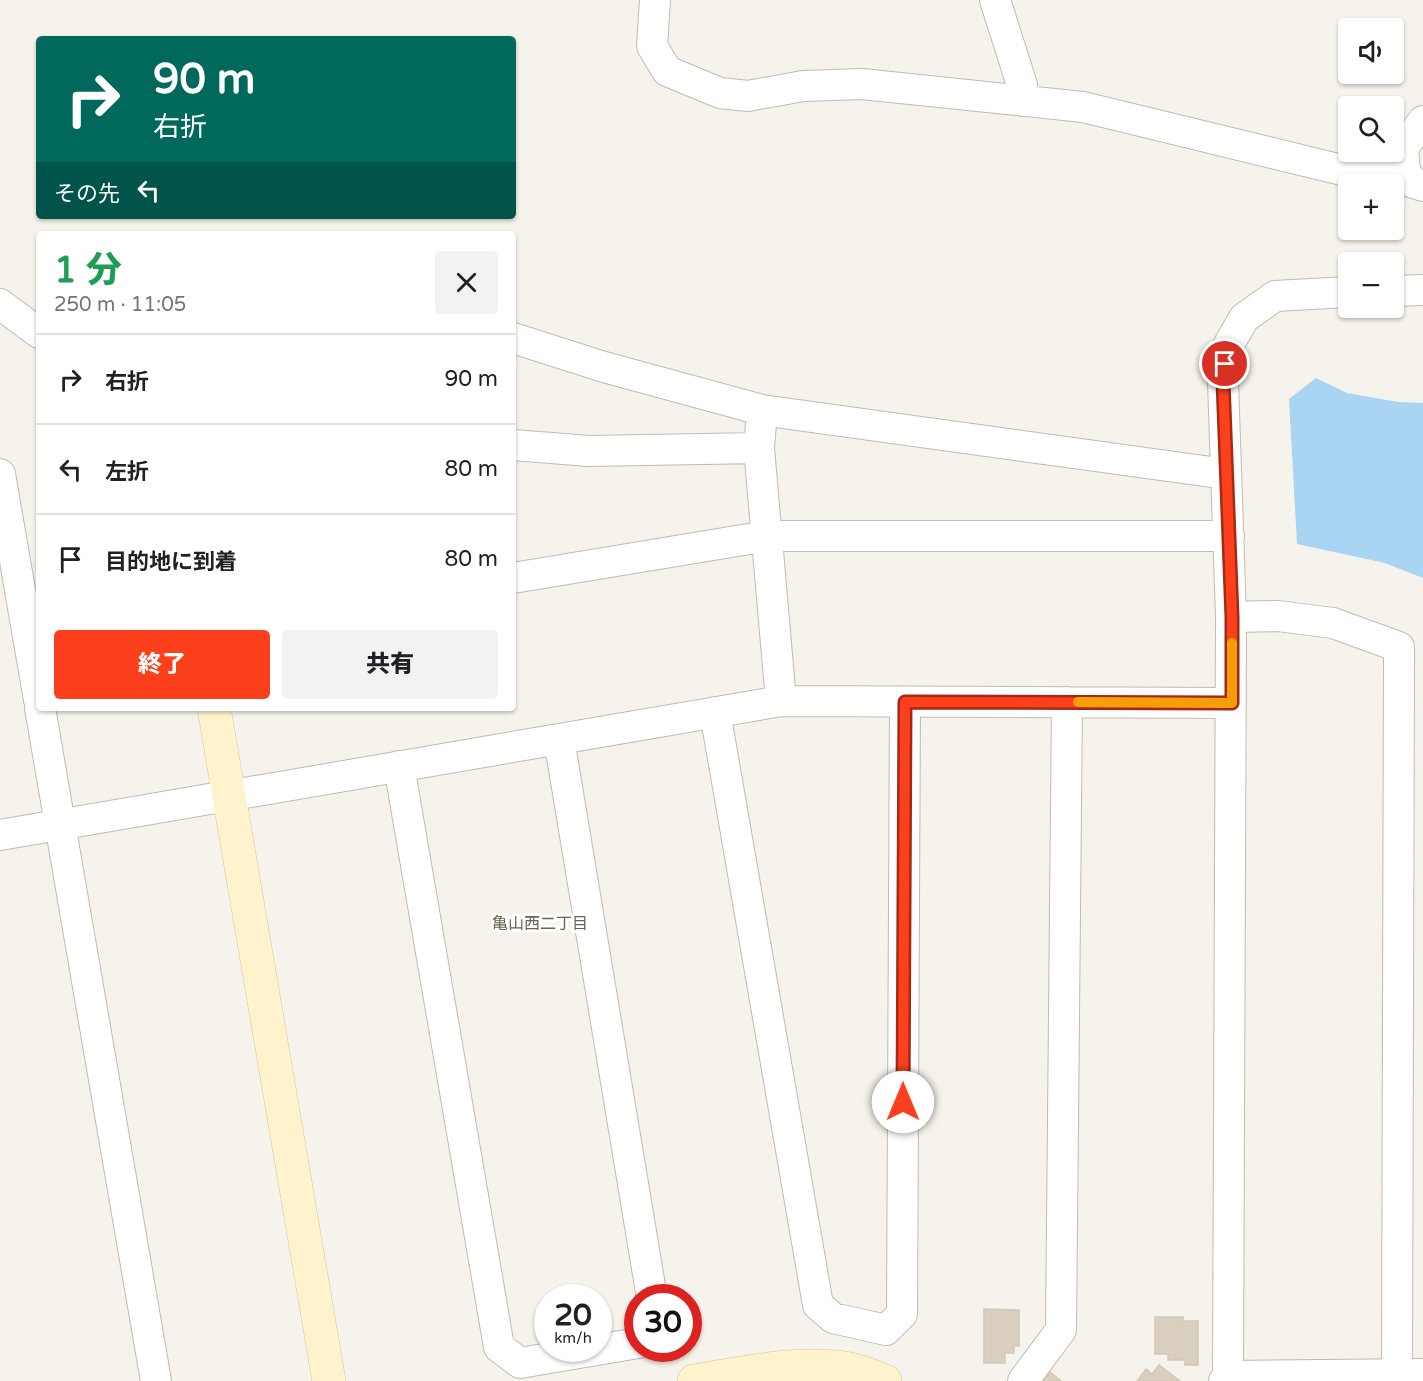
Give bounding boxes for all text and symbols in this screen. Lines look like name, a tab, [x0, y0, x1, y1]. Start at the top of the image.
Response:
map controls	[1338, 18, 1404, 318]
button: sound	[1338, 18, 1404, 84]
text: 90 m	[153, 54, 255, 105]
icon: right	[54, 60, 132, 138]
button: search	[1338, 96, 1404, 162]
text: 右折	[153, 111, 207, 144]
icon: left	[132, 174, 165, 207]
button: +	[1338, 174, 1404, 240]
text: その先	[54, 181, 120, 207]
text: 1 分	[54, 249, 122, 292]
button: close	[435, 251, 498, 314]
button: −	[1338, 252, 1404, 318]
text: 250 m · 11:05	[54, 293, 186, 317]
pin	[1199, 338, 1250, 389]
icon: arrive	[1208, 347, 1241, 380]
icon: right	[54, 363, 87, 396]
text: 90 m	[444, 366, 498, 392]
text: 右折	[105, 369, 149, 395]
icon: left	[54, 453, 87, 486]
text: 80 m	[444, 456, 498, 482]
text: 左折	[105, 459, 149, 485]
icon: arrive	[54, 543, 87, 576]
text: 80 m	[444, 546, 498, 572]
text: 目的地に到着	[105, 549, 237, 575]
button: 終了	[54, 630, 270, 699]
button: 共有	[282, 630, 498, 699]
district label: 亀山西二丁目	[492, 914, 588, 934]
position arrow	[871, 1070, 935, 1134]
speed limit sign: 30	[624, 1284, 702, 1362]
text: 20	[554, 1297, 592, 1334]
text: km/h	[554, 1329, 592, 1347]

